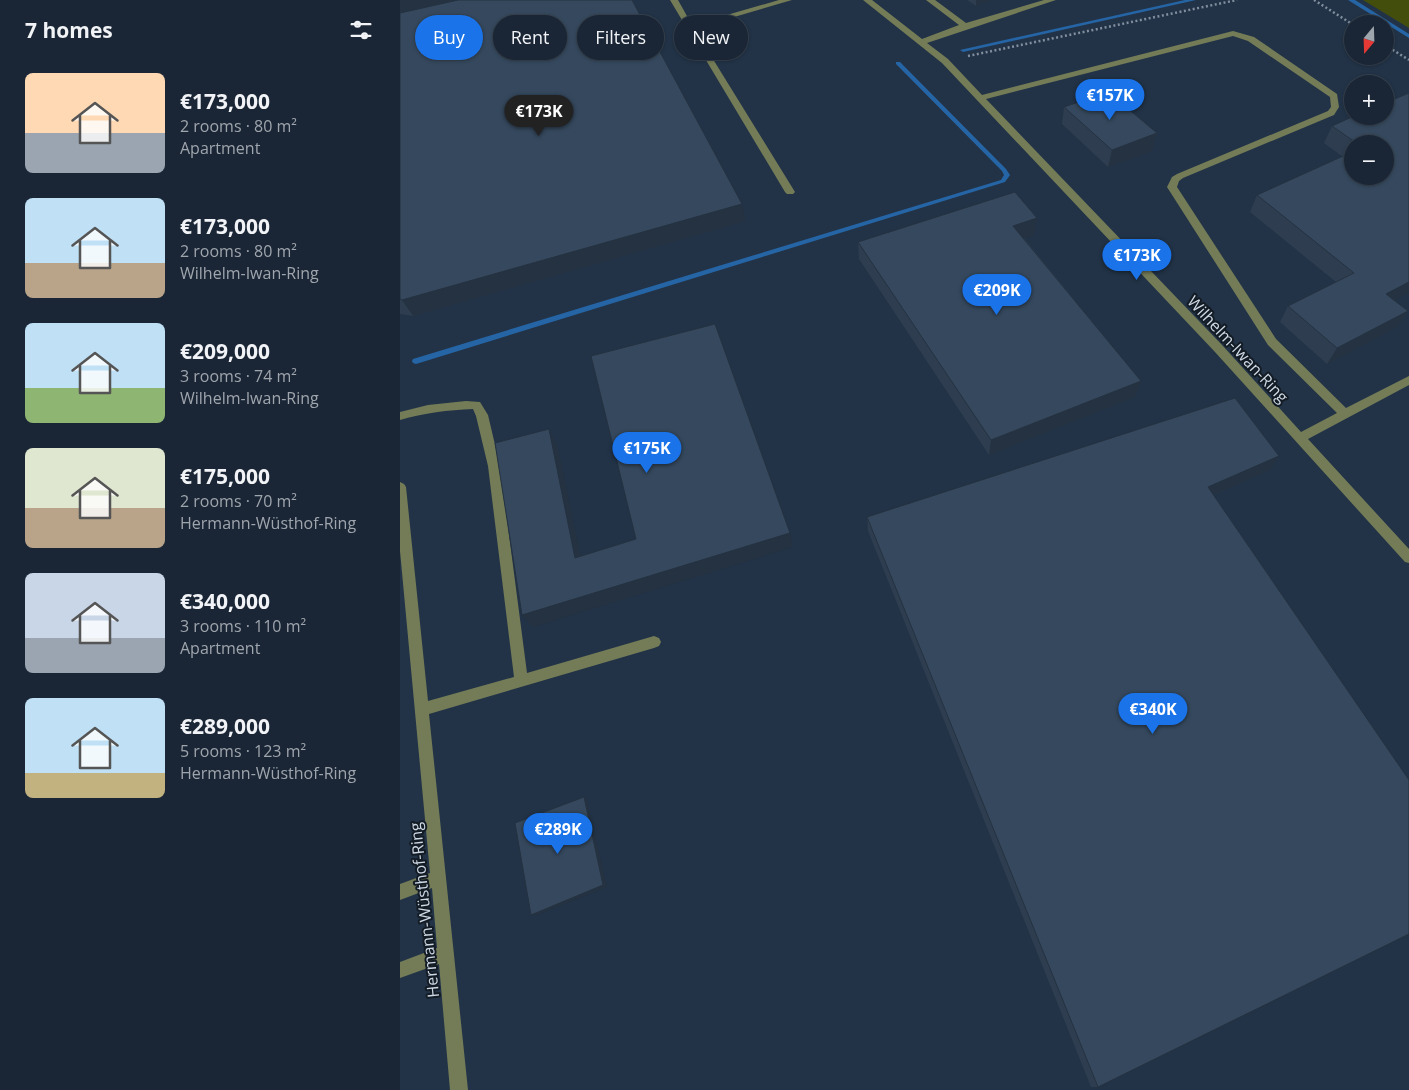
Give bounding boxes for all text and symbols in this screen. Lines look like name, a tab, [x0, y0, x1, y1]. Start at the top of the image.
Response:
chip: Buy	[415, 15, 483, 60]
chip: Rent	[493, 15, 567, 60]
chip: Filters	[577, 15, 664, 60]
chip: New	[674, 15, 748, 60]
north arrow	[1344, 15, 1394, 65]
map controls	[1344, 15, 1394, 185]
text: 7 homes	[25, 16, 113, 44]
icon: filters	[347, 16, 375, 44]
button: +	[1344, 75, 1394, 125]
pin: €157K	[1075, 78, 1145, 121]
text: €157K	[1086, 84, 1134, 106]
text: €173,000	[180, 87, 270, 115]
icon: home	[65, 93, 125, 153]
pin: €173K	[504, 94, 574, 137]
text: €173K	[515, 100, 563, 122]
text: 2 rooms · 80 m²	[180, 115, 297, 137]
button: −	[1344, 135, 1394, 185]
text: Apartment	[180, 137, 260, 159]
text: €173,000	[180, 212, 270, 240]
icon: home	[65, 218, 125, 278]
pin: €173K	[1102, 238, 1172, 281]
text: 2 rooms · 80 m²	[180, 240, 297, 262]
text: €173K	[1113, 244, 1161, 266]
text: Wilhelm-Iwan-Ring	[180, 262, 319, 284]
pin: €209K	[962, 274, 1032, 316]
text: €209K	[973, 279, 1021, 301]
street label: Wilhelm-Iwan-Ring	[1183, 291, 1294, 407]
text: €209,000	[180, 337, 270, 365]
icon: home	[65, 343, 125, 403]
text: 3 rooms · 74 m²	[180, 365, 297, 387]
text: Wilhelm-Iwan-Ring	[180, 387, 319, 409]
pin: €175K	[612, 432, 682, 474]
text: €175K	[623, 437, 671, 459]
text: €175,000	[180, 462, 270, 490]
icon: home	[65, 468, 125, 528]
text: 2 rooms · 70 m²	[180, 490, 297, 512]
text: Hermann-Wüsthof-Ring	[180, 512, 356, 534]
text: €340,000	[180, 587, 270, 615]
icon: home	[65, 593, 125, 653]
text: 3 rooms · 110 m²	[180, 615, 306, 637]
text: Apartment	[180, 637, 260, 659]
pin: €340K	[1118, 692, 1188, 735]
text: €340K	[1129, 698, 1177, 720]
text: €289,000	[180, 712, 270, 740]
icon: home	[65, 718, 125, 778]
text: 5 rooms · 123 m²	[180, 740, 306, 762]
text: Hermann-Wüsthof-Ring	[180, 762, 356, 784]
pin: €289K	[523, 812, 593, 855]
text: €289K	[534, 818, 582, 840]
street label: Hermann-Wüsthof-Ring	[404, 821, 444, 999]

